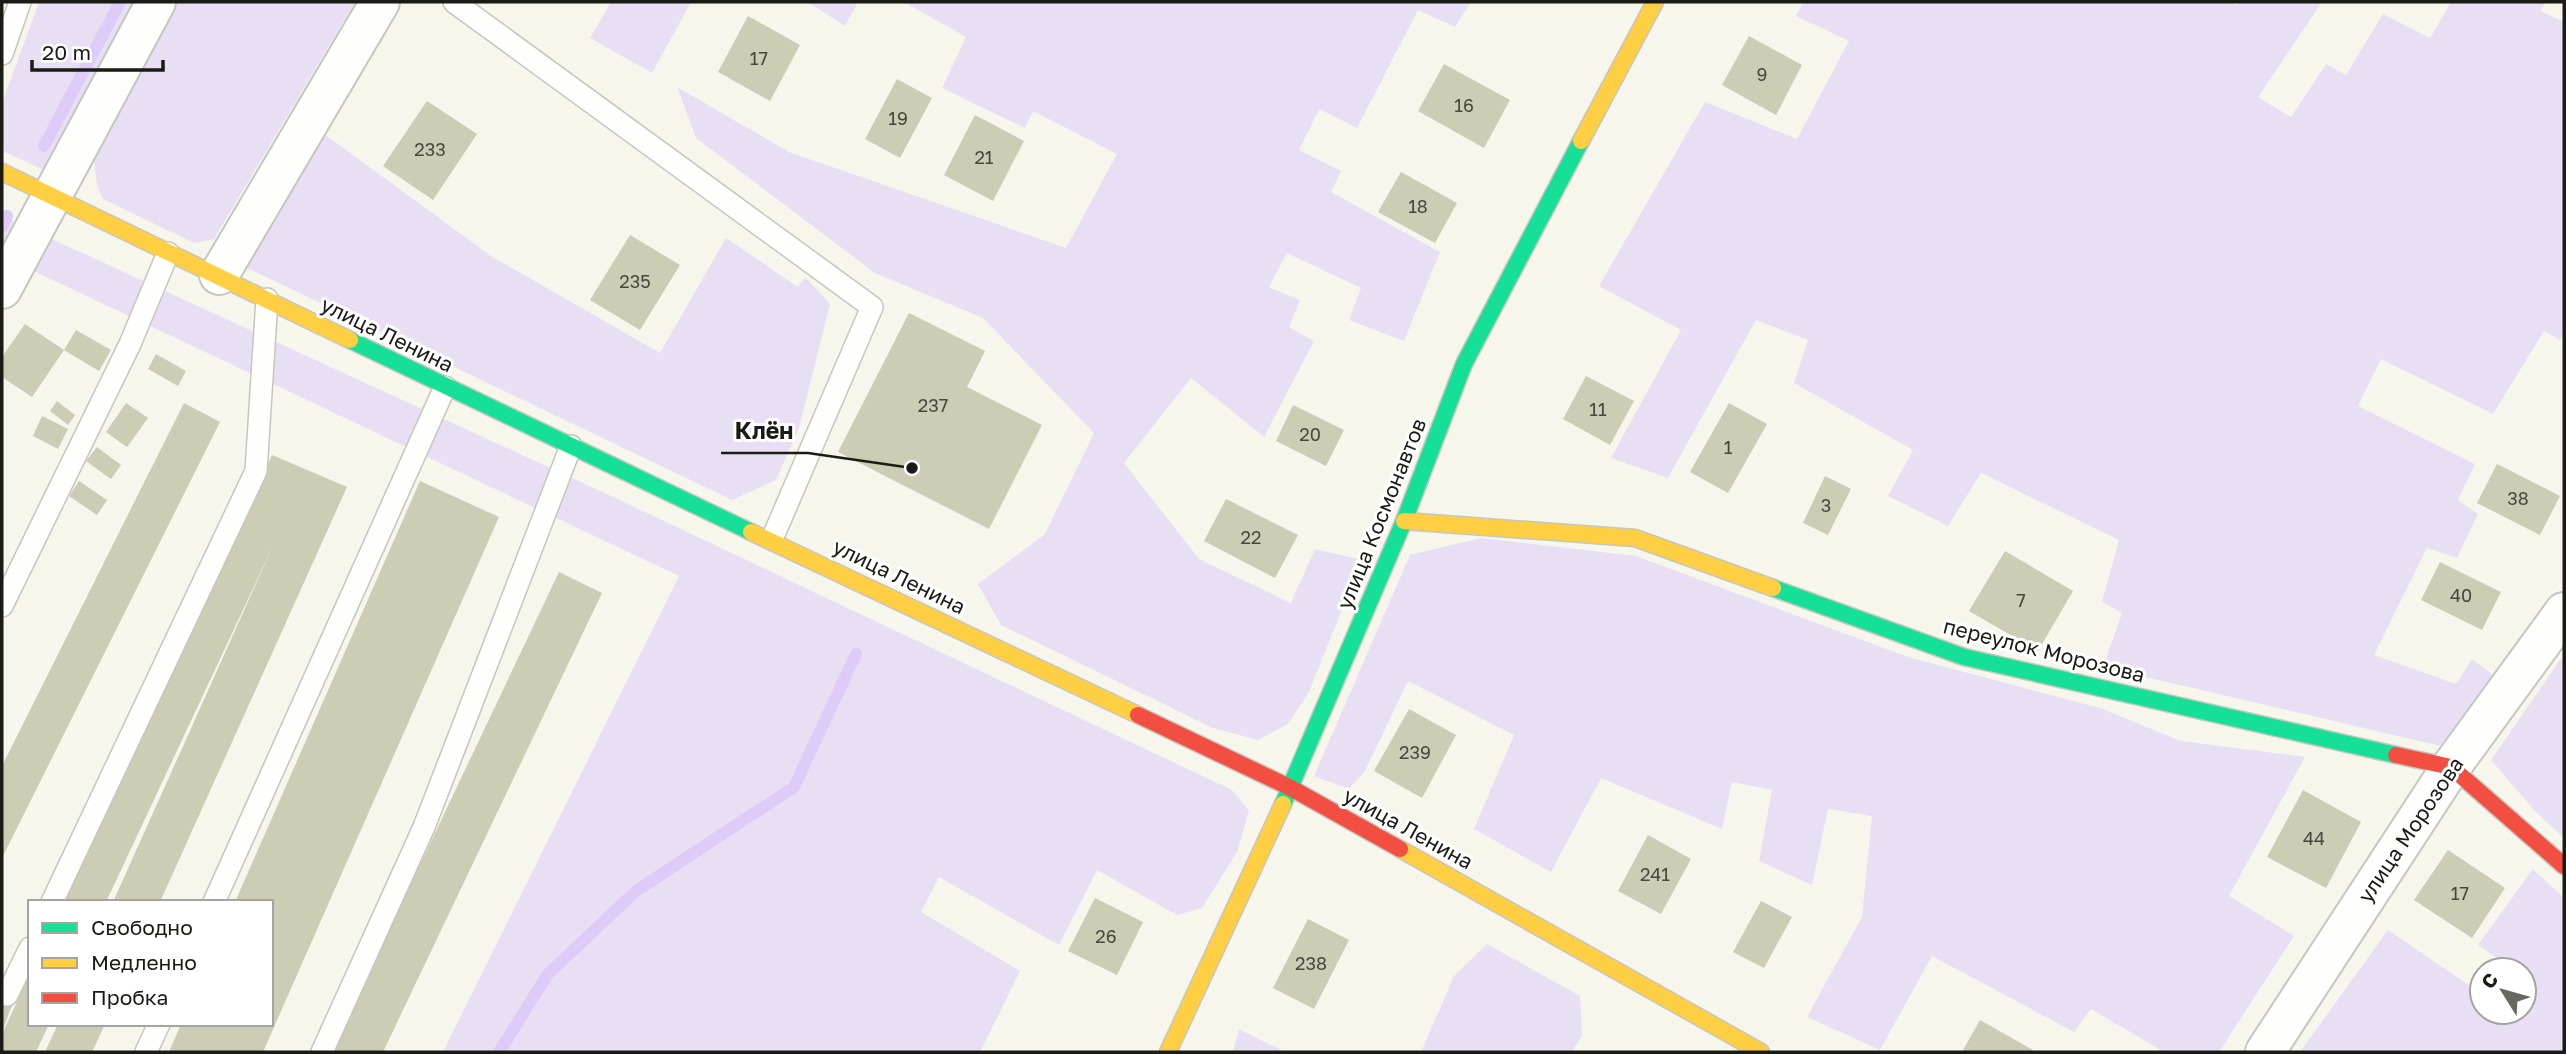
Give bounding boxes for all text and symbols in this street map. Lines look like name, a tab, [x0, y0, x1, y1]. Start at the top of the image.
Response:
scale bar	[32, 28, 163, 72]
text: 20 m	[42, 39, 91, 65]
house number: 17	[750, 47, 768, 69]
house number: 9	[1757, 63, 1767, 85]
house number: 16	[1454, 94, 1474, 116]
house number: 19	[888, 107, 908, 129]
house number: 233	[414, 138, 446, 160]
house number: 21	[974, 146, 994, 168]
house number: 18	[1408, 195, 1428, 217]
house number: 235	[619, 270, 651, 292]
street label: улица Ленина	[317, 291, 458, 377]
house number: 237	[918, 394, 948, 416]
house number: 11	[1589, 398, 1607, 420]
callout: Клён	[721, 409, 808, 453]
street label: улица Космонавтов	[1331, 414, 1431, 613]
text: Клён	[735, 416, 793, 444]
house number: 20	[1299, 423, 1321, 445]
house number: 1	[1724, 436, 1733, 458]
house number: 38	[2507, 487, 2529, 509]
house number: 3	[1821, 494, 1831, 516]
house number: 22	[1241, 526, 1261, 548]
street label: улица Ленина	[829, 533, 970, 619]
house number: 40	[2450, 584, 2472, 606]
house number: 7	[2016, 589, 2026, 611]
street label: переулок Морозова	[1941, 612, 2148, 688]
house number: 239	[1399, 741, 1431, 763]
street label: улица Морозова	[2352, 752, 2469, 907]
street label: улица Ленина	[1339, 782, 1478, 874]
house number: 44	[2303, 827, 2325, 849]
house number: 241	[1640, 863, 1670, 885]
house number: 17	[2451, 882, 2469, 904]
legend	[28, 900, 273, 1026]
text: Свободно	[91, 914, 193, 940]
house number: 26	[1095, 925, 1117, 947]
text: Медленно	[91, 949, 197, 975]
house number: 238	[1295, 952, 1327, 974]
north arrow	[2468, 956, 2538, 1026]
text: С	[2476, 968, 2502, 993]
text: Пробка	[91, 984, 169, 1010]

